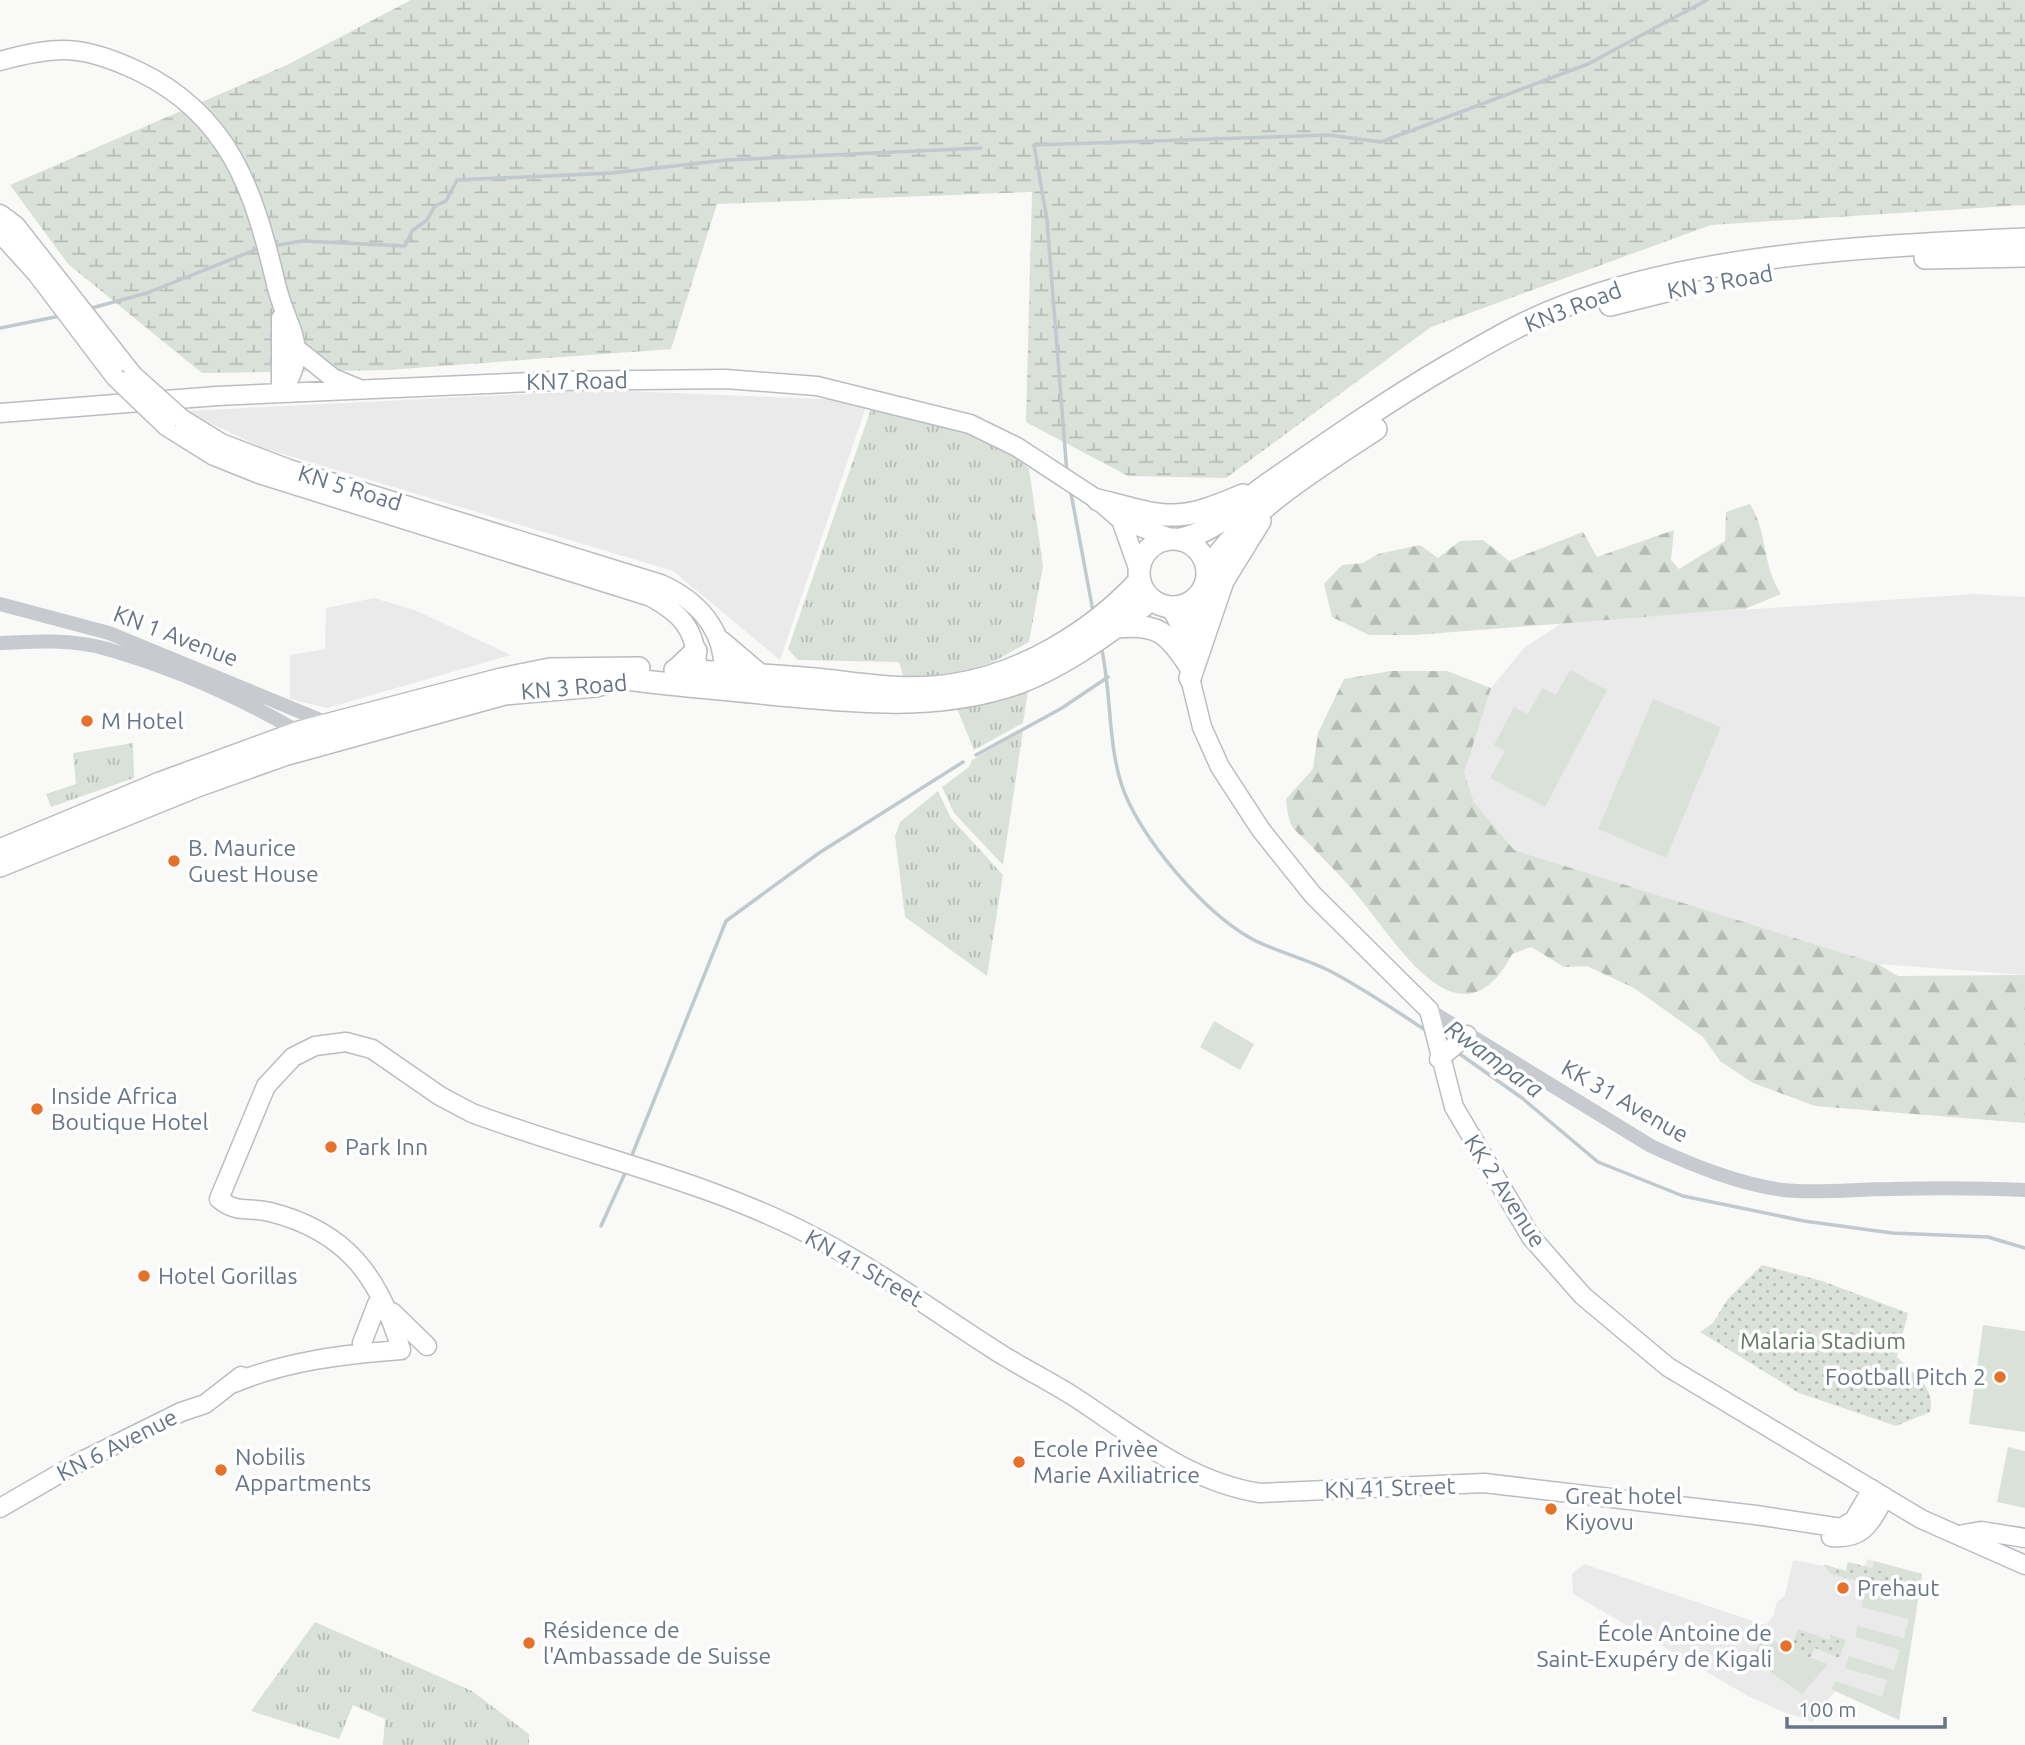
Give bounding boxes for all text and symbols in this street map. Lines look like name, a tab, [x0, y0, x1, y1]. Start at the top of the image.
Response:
street label: KN 3 Road	[1665, 260, 1775, 303]
street label: KN3 Road	[1521, 277, 1625, 336]
street label: KN7 Road	[526, 367, 628, 394]
street label: KN 5 Road	[295, 460, 405, 515]
street label: KN 1 Avenue	[110, 600, 242, 671]
street label: KN 3 Road	[520, 669, 628, 704]
place label: M Hotel	[101, 708, 183, 733]
marker: M Hotel	[79, 713, 95, 729]
place label: B. Maurice Guest House	[188, 835, 319, 886]
marker: B. Maurice Guest House	[166, 853, 182, 869]
water label: Rwampara	[1440, 1014, 1548, 1103]
street label: KK 31 Avenue	[1558, 1054, 1693, 1147]
place label: Inside Africa Boutique Hotel	[51, 1083, 209, 1134]
marker: Inside Africa Boutique Hotel	[29, 1101, 45, 1117]
street label: KK 2 Avenue	[1460, 1130, 1551, 1252]
place label: Park Inn	[345, 1134, 428, 1159]
marker: Park Inn	[323, 1139, 339, 1155]
street label: KN 41 Street	[801, 1224, 927, 1311]
place label: Hotel Gorillas	[158, 1263, 297, 1288]
marker: Hotel Gorillas	[136, 1268, 152, 1284]
park label: Malaria Stadium	[1740, 1328, 1906, 1353]
place label: Football Pitch 2	[1825, 1364, 1986, 1389]
marker: Football Pitch 2	[1992, 1369, 2008, 1385]
street label: KN 6 Avenue	[53, 1404, 181, 1486]
place label: Ecole Privèe Marie Axiliatrice	[1033, 1436, 1200, 1487]
place label: Nobilis Appartments	[235, 1444, 371, 1495]
marker: Ecole Privèe Marie Axiliatrice	[1011, 1454, 1027, 1470]
marker: Nobilis Appartments	[213, 1462, 229, 1478]
street label: KN 41 Street	[1324, 1473, 1456, 1502]
place label: Great hotel Kiyovu	[1565, 1483, 1682, 1534]
marker: Great hotel Kiyovu	[1543, 1501, 1559, 1517]
place label: Prehaut	[1857, 1575, 1939, 1600]
marker: Prehaut	[1835, 1580, 1851, 1596]
place label: Résidence de l'Ambassade de Suisse	[543, 1617, 771, 1668]
place label: École Antoine de Saint-Exupéry de Kigali	[1537, 1619, 1772, 1671]
marker: Résidence de l'Ambassade de Suisse	[521, 1635, 537, 1651]
marker: École Antoine de Saint-Exupéry de Kigali	[1778, 1638, 1794, 1654]
scale bar	[1787, 1686, 1944, 1730]
text: 100 m	[1798, 1697, 1856, 1721]

